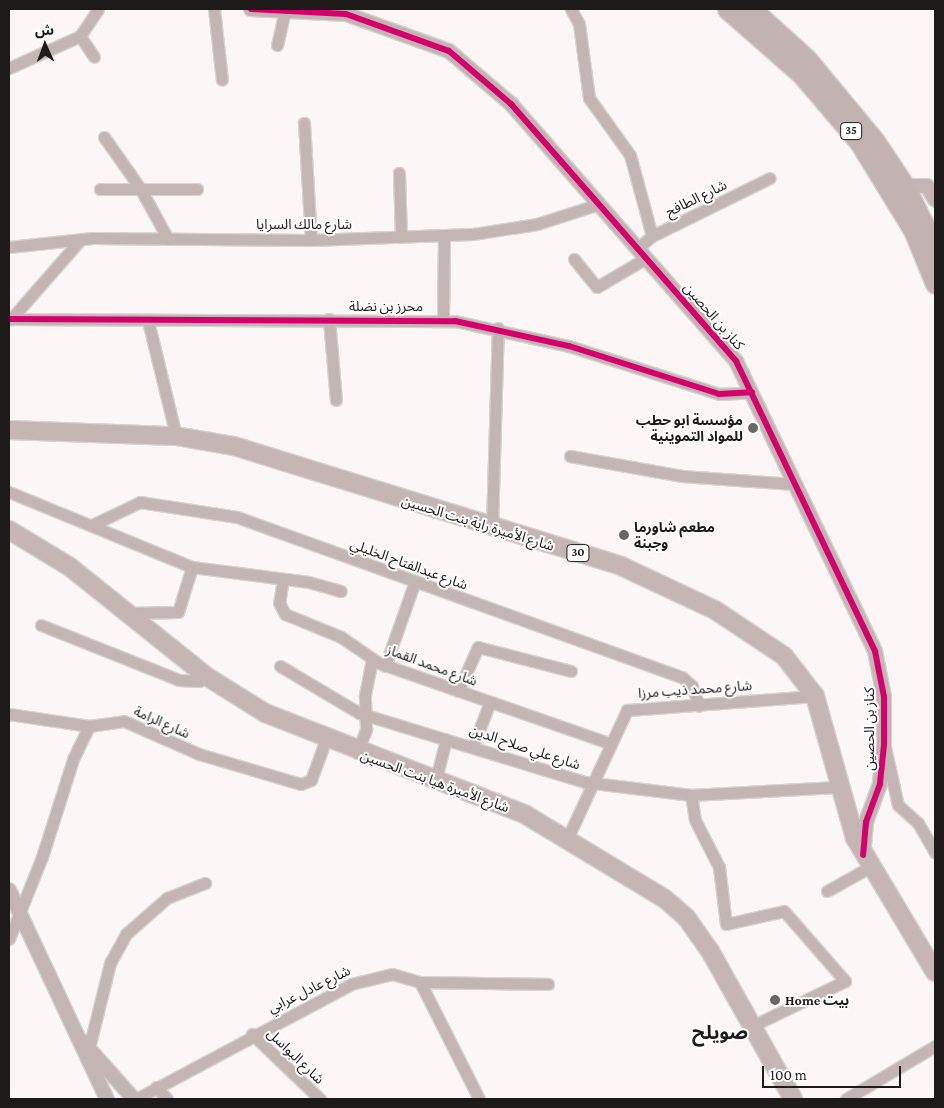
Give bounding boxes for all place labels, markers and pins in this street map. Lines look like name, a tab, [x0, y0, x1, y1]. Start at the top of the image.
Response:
place label: مؤسسة ابو حطب للمواد التموينية	[636, 412, 743, 444]
marker: مؤسسة ابو حطب للمواد التموينية	[747, 422, 759, 434]
place label: مطعم شاورما وجبنة	[634, 519, 715, 552]
marker: مطعم شاورما وجبنة	[618, 529, 630, 541]
place label: Home بيت	[785, 992, 849, 1008]
marker: Home بيت	[769, 994, 781, 1006]

